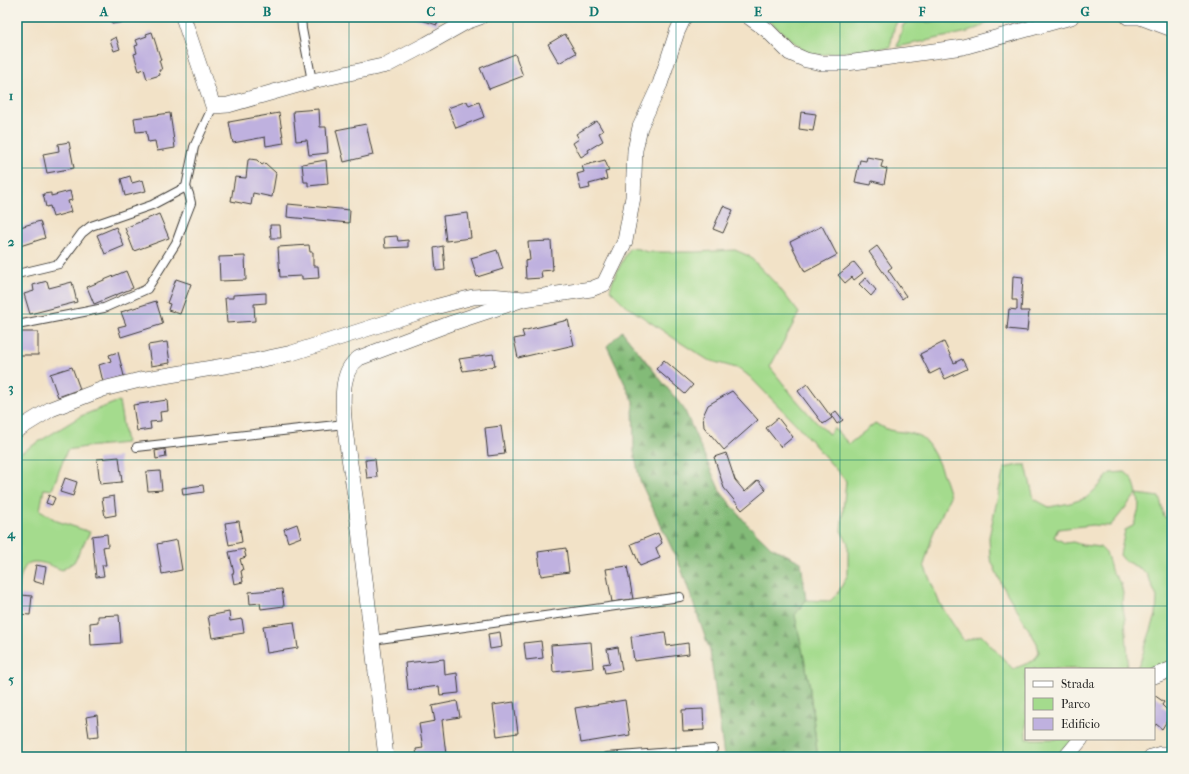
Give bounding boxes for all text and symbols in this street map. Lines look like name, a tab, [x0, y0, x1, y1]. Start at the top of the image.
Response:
text: A	[99, 4, 109, 19]
text: B	[263, 4, 272, 19]
text: C	[427, 4, 436, 19]
text: D	[589, 4, 599, 19]
text: E	[754, 4, 762, 19]
text: F	[918, 4, 926, 19]
text: G	[1080, 4, 1090, 19]
text: 1	[9, 88, 14, 103]
text: 2	[8, 234, 15, 249]
text: 3	[8, 380, 14, 396]
text: 4	[6, 526, 16, 542]
legend	[1025, 668, 1155, 740]
text: 5	[8, 672, 14, 687]
text: Strada	[1061, 677, 1095, 691]
text: Parco	[1061, 697, 1090, 711]
text: Edificio	[1061, 717, 1100, 731]

